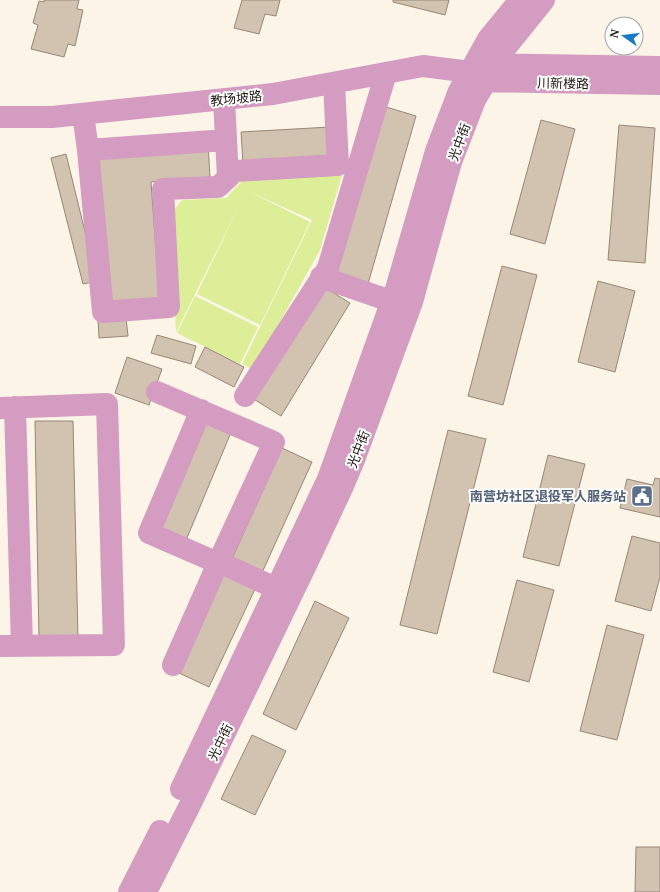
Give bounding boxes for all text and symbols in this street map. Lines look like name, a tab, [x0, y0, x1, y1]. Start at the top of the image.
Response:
north arrow	[604, 16, 644, 56]
text: N	[605, 27, 622, 39]
street label: 川新楼路	[537, 74, 589, 92]
street label: 教场坡路	[209, 86, 263, 110]
street label: 光中街	[444, 121, 474, 163]
street label: 光中街	[343, 428, 373, 470]
public building icon: 南营坊社区退役军人服务站	[629, 483, 655, 509]
place label: 南营坊社区退役军人服务站	[470, 487, 626, 505]
street label: 光中街	[203, 721, 237, 763]

